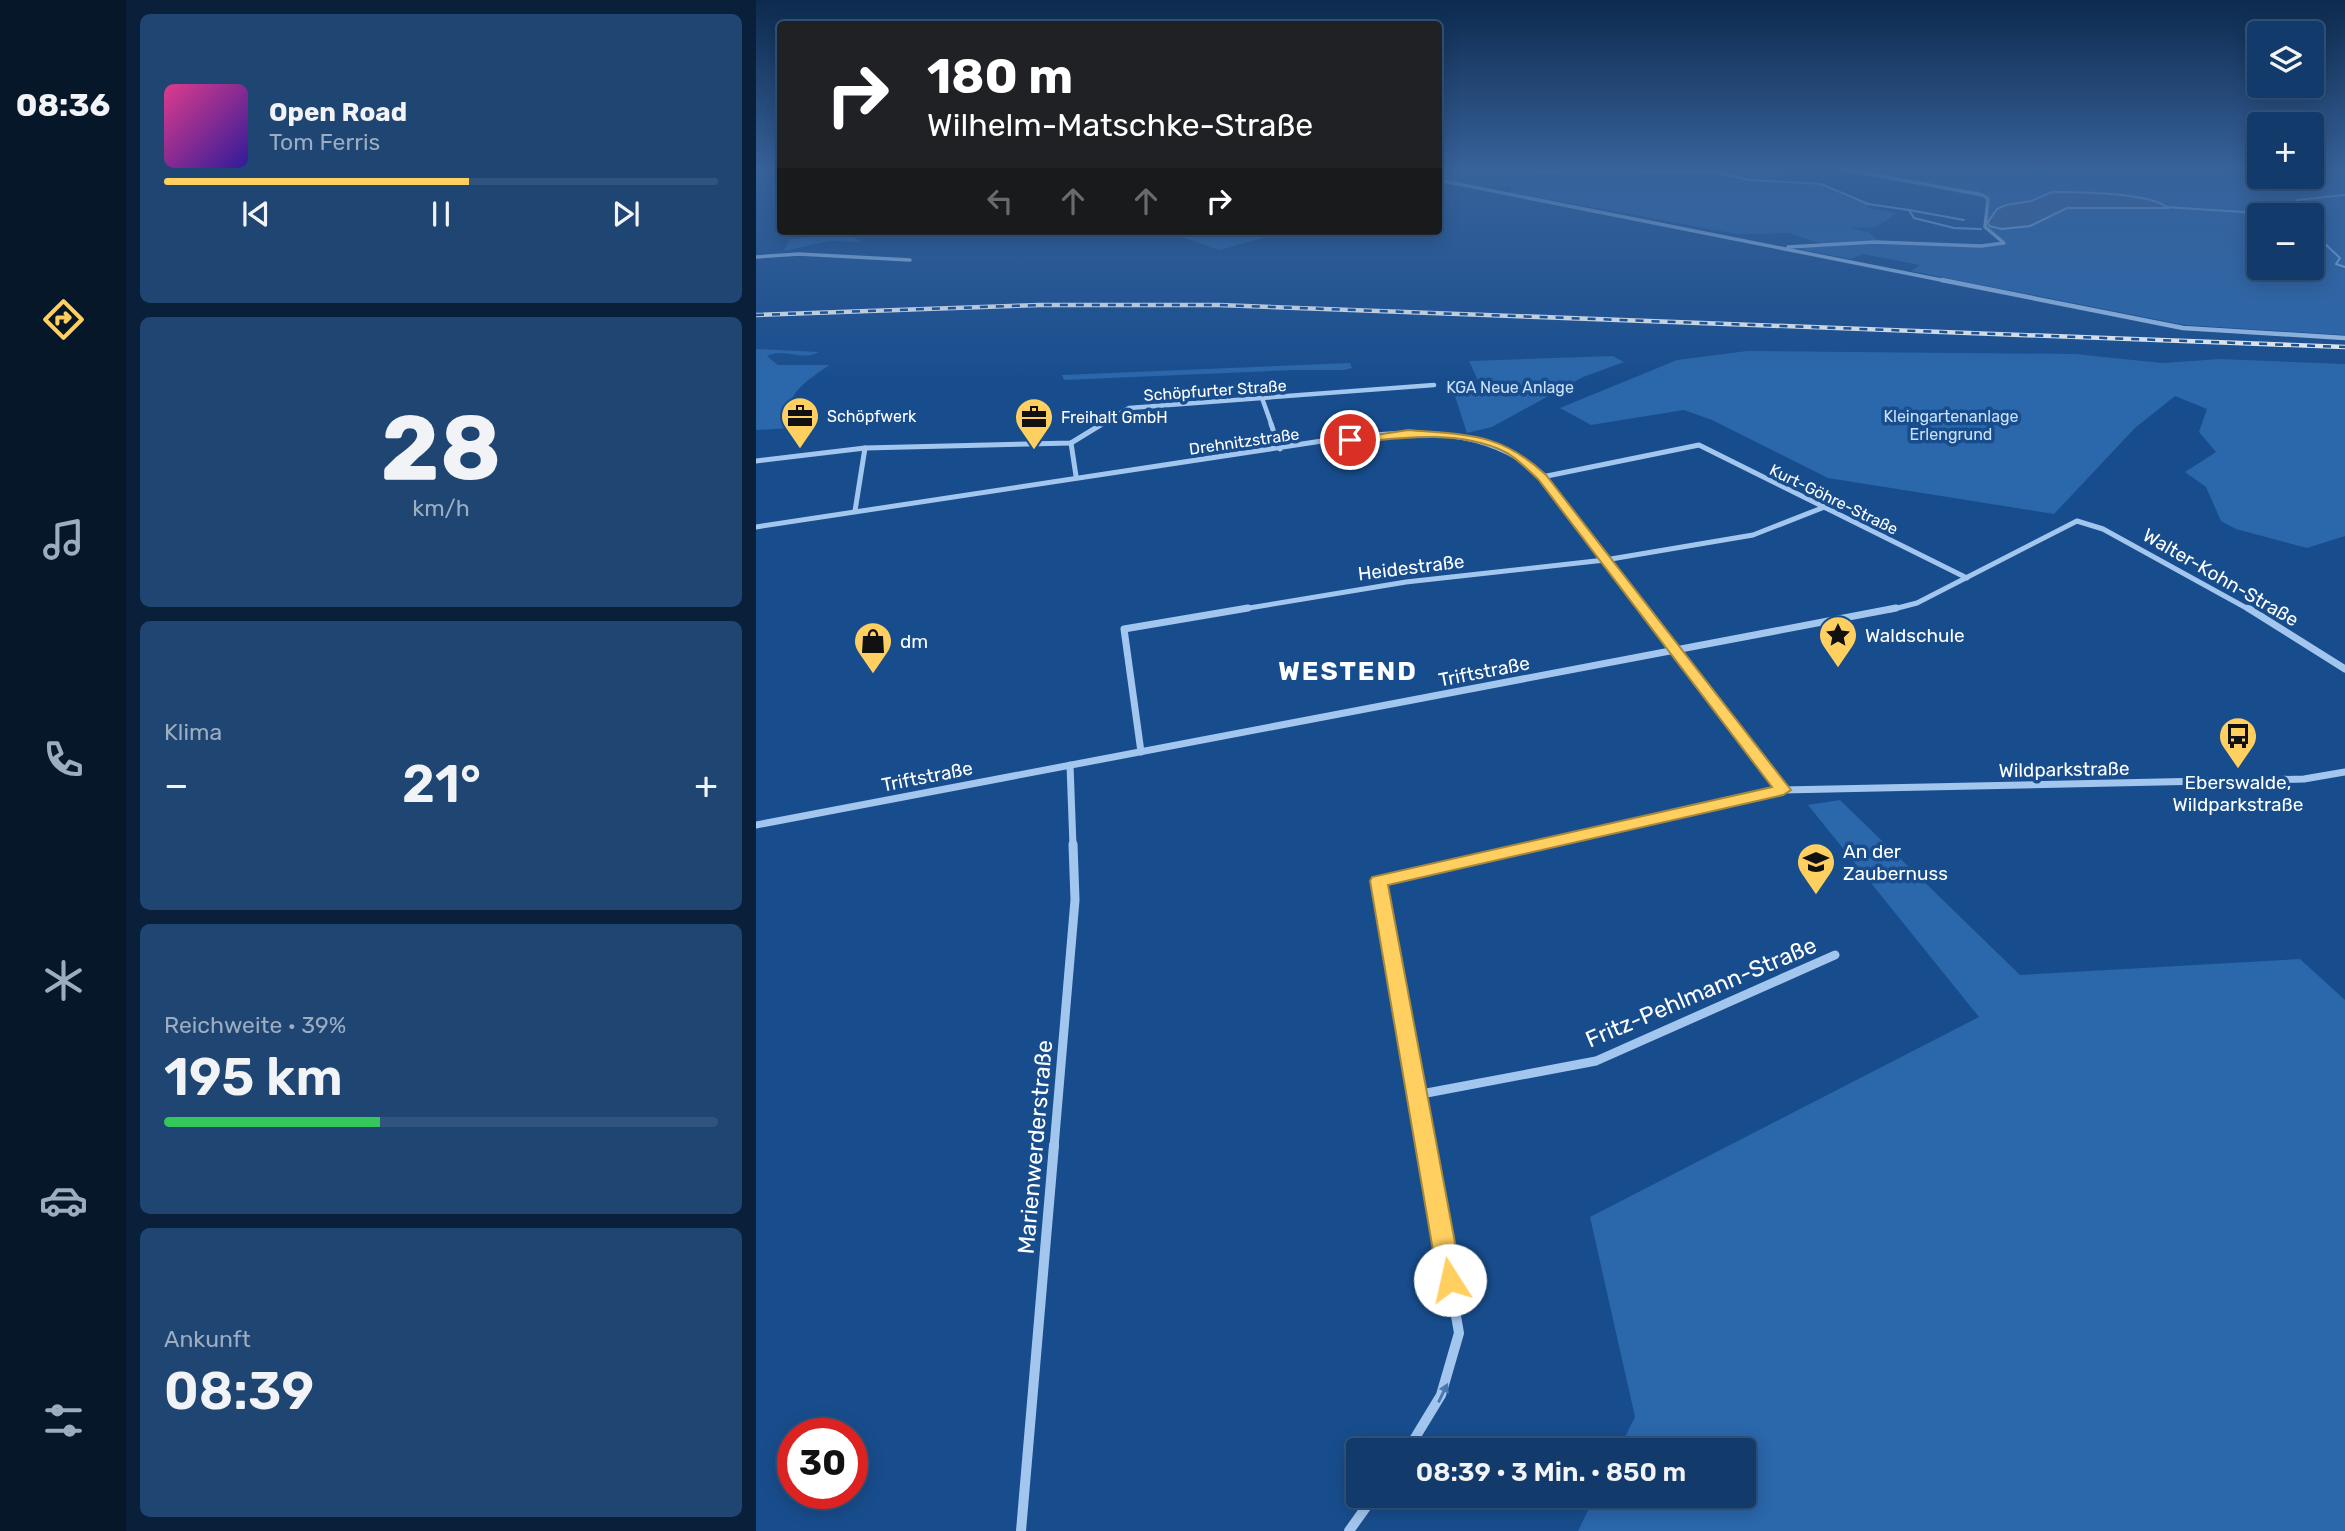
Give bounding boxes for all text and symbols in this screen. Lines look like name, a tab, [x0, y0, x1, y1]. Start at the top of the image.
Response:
map controls	[2247, 21, 2324, 280]
button: layers	[2247, 21, 2324, 98]
text: 180 m	[927, 47, 1073, 105]
icon: right	[812, 49, 903, 140]
text: 08:36	[16, 86, 110, 124]
text: Open Road	[269, 97, 407, 128]
text: Wilhelm-Matschke-Straße	[927, 106, 1313, 144]
button: +	[2247, 112, 2324, 189]
text: Tom Ferris	[269, 128, 380, 156]
icon: left	[981, 182, 1019, 220]
icon: ahead	[1054, 182, 1092, 220]
icon: ahead	[1127, 182, 1165, 220]
icon: right	[1200, 182, 1238, 220]
icon: previous	[237, 195, 275, 233]
icon: pause	[422, 195, 460, 233]
icon: next	[607, 195, 645, 233]
button: −	[2247, 203, 2324, 280]
icon: directions	[39, 295, 88, 344]
street label: Schöpfurter Straße	[1143, 376, 1287, 405]
park label: KGA Neue Anlage	[1446, 378, 1574, 397]
text: 28	[381, 394, 501, 502]
office icon: Schöpfwerk	[779, 395, 821, 450]
office icon: Freihalt GmbH	[1013, 396, 1055, 451]
place label: Schöpfwerk	[827, 407, 917, 426]
park label: Kleingartenanlage Erlengrund	[1883, 407, 2019, 444]
place label: Freihalt GmbH	[1061, 408, 1168, 427]
pin	[1320, 410, 1380, 470]
icon: arrive	[1331, 421, 1369, 459]
street label: Drehnitzstraße	[1188, 424, 1300, 459]
street label: Kurt-Göhre-Straße	[1767, 460, 1901, 539]
text: km/h	[412, 494, 470, 522]
icon: music	[39, 515, 88, 564]
street label: Walter-Kohn-Straße	[2139, 524, 2303, 631]
street label: Heidestraße	[1356, 550, 1466, 585]
place icon: Waldschule	[1817, 614, 1859, 669]
shop icon: dm	[852, 620, 894, 675]
place label: Waldschule	[1865, 624, 1965, 647]
place label: dm	[900, 630, 928, 653]
street label: Triftstraße	[1436, 651, 1532, 692]
district label: WESTEND	[1278, 656, 1418, 687]
bus stop icon: Eberswalde, Wildparkstraße	[2217, 715, 2259, 770]
text: Klima	[164, 718, 222, 746]
icon: phone	[39, 735, 88, 784]
text: 21°	[402, 753, 481, 815]
street label: Triftstraße	[879, 756, 975, 797]
street label: Wildparkstraße	[1998, 757, 2130, 782]
text: −	[164, 762, 189, 808]
text: +	[694, 762, 718, 808]
place label: Eberswalde, Wildparkstraße	[2173, 771, 2303, 816]
place label: An der Zaubernuss	[1843, 840, 1948, 885]
school or university icon: An der Zaubernuss	[1795, 841, 1837, 896]
street label: Fritz-Pehlmann-Straße	[1581, 931, 1821, 1053]
icon: climate	[39, 956, 88, 1005]
text: Reichweite · 39%	[164, 1011, 346, 1039]
street label: Marienwerderstraße	[1012, 1039, 1058, 1255]
text: 195 km	[164, 1046, 343, 1108]
icon: car	[39, 1176, 88, 1225]
position arrow	[1413, 1243, 1487, 1317]
text: Ankunft	[164, 1325, 251, 1353]
text: 08:39	[164, 1360, 314, 1422]
one-way arrow	[1437, 1383, 1449, 1403]
icon: filters	[39, 1396, 88, 1445]
speed limit sign: 30	[777, 1418, 868, 1509]
text: 08:39 · 3 Min. · 850 m	[1416, 1457, 1686, 1488]

